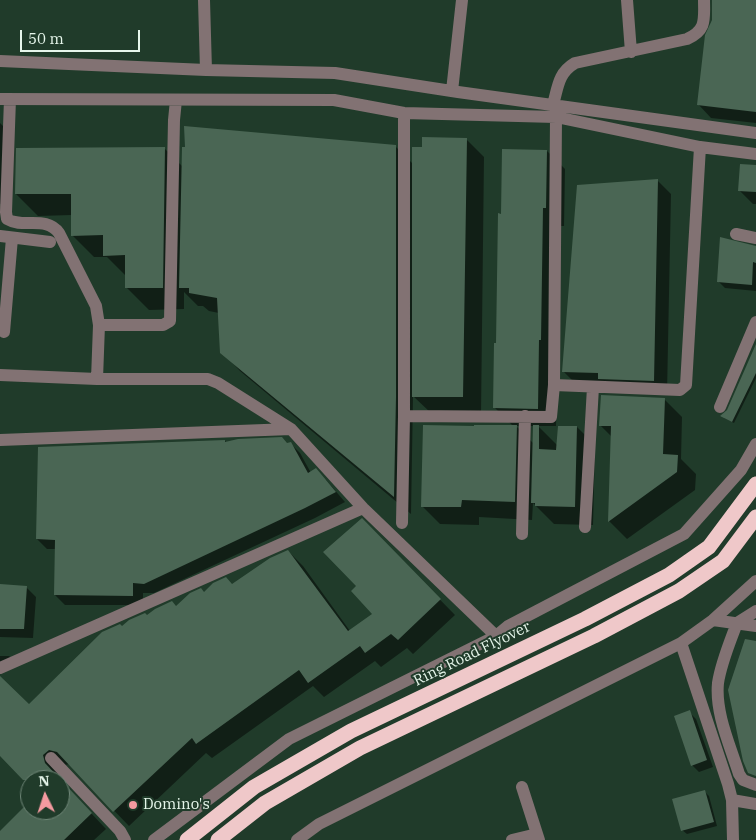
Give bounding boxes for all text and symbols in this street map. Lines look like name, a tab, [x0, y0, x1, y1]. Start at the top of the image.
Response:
scale bar	[22, 20, 142, 52]
text: 50 m	[28, 29, 64, 48]
street label: Ring Road Flyover	[411, 618, 533, 690]
north arrow	[20, 770, 70, 820]
text: N	[38, 772, 50, 790]
place label: Domino's	[143, 796, 210, 814]
marker: Domino's	[127, 799, 139, 811]

